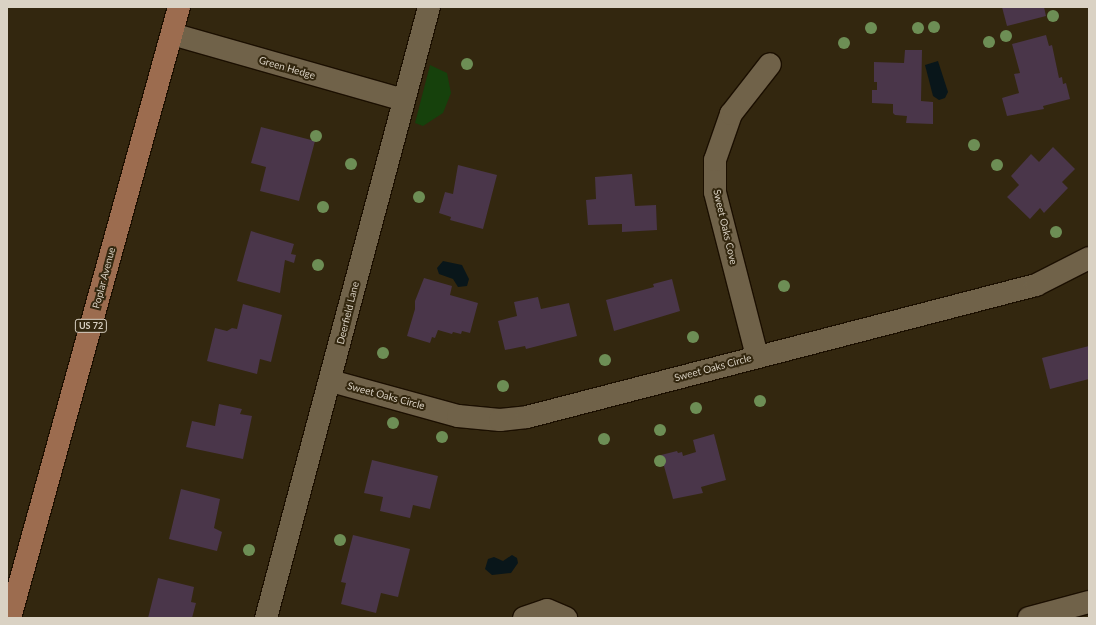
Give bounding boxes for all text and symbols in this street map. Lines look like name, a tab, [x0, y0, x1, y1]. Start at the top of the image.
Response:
street label: Green Hedge	[257, 54, 317, 82]
street label: Sweet Oaks Cove	[711, 188, 739, 266]
street label: Poplar Avenue	[90, 246, 118, 310]
street label: Deerfield Lane	[334, 280, 362, 346]
road number: US 72	[74, 319, 108, 333]
street label: Sweet Oaks Circle	[673, 352, 753, 384]
street label: Sweet Oaks Circle	[346, 380, 426, 412]

